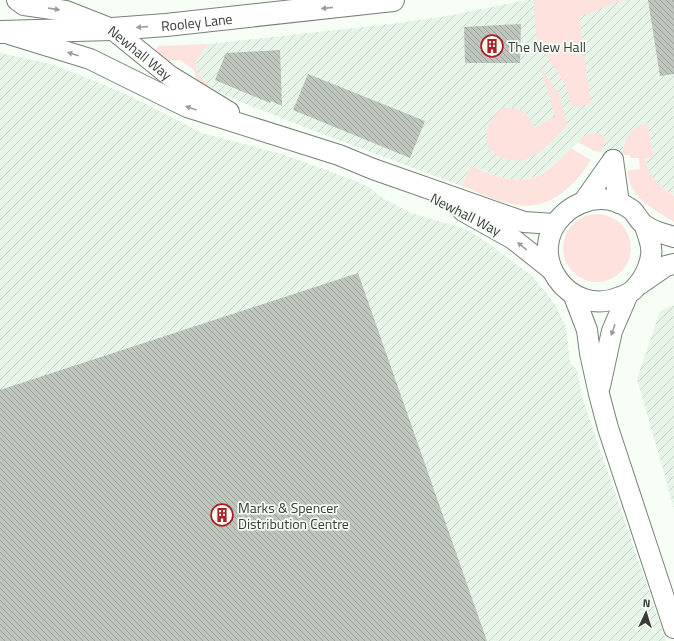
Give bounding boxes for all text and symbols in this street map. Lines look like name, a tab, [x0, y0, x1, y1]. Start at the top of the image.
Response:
one-way arrow	[321, 5, 333, 11]
one-way arrow	[48, 6, 60, 12]
street label: Rooley Lane	[160, 7, 233, 36]
street label: Newhall Way	[104, 20, 177, 85]
one-way arrow	[136, 24, 148, 31]
building icon: The New Hall	[479, 33, 505, 59]
place label: The New Hall	[508, 36, 586, 57]
one-way arrow	[66, 51, 78, 57]
one-way arrow	[184, 105, 196, 111]
street label: Newhall Way	[427, 187, 505, 241]
one-way arrow	[516, 241, 527, 250]
one-way arrow	[610, 324, 616, 336]
place label: Marks & Spencer Distribution Centre	[238, 497, 349, 534]
building icon: Marks & Spencer Distribution Centre	[209, 502, 235, 528]
north arrow	[626, 593, 666, 633]
text: N	[642, 595, 651, 611]

